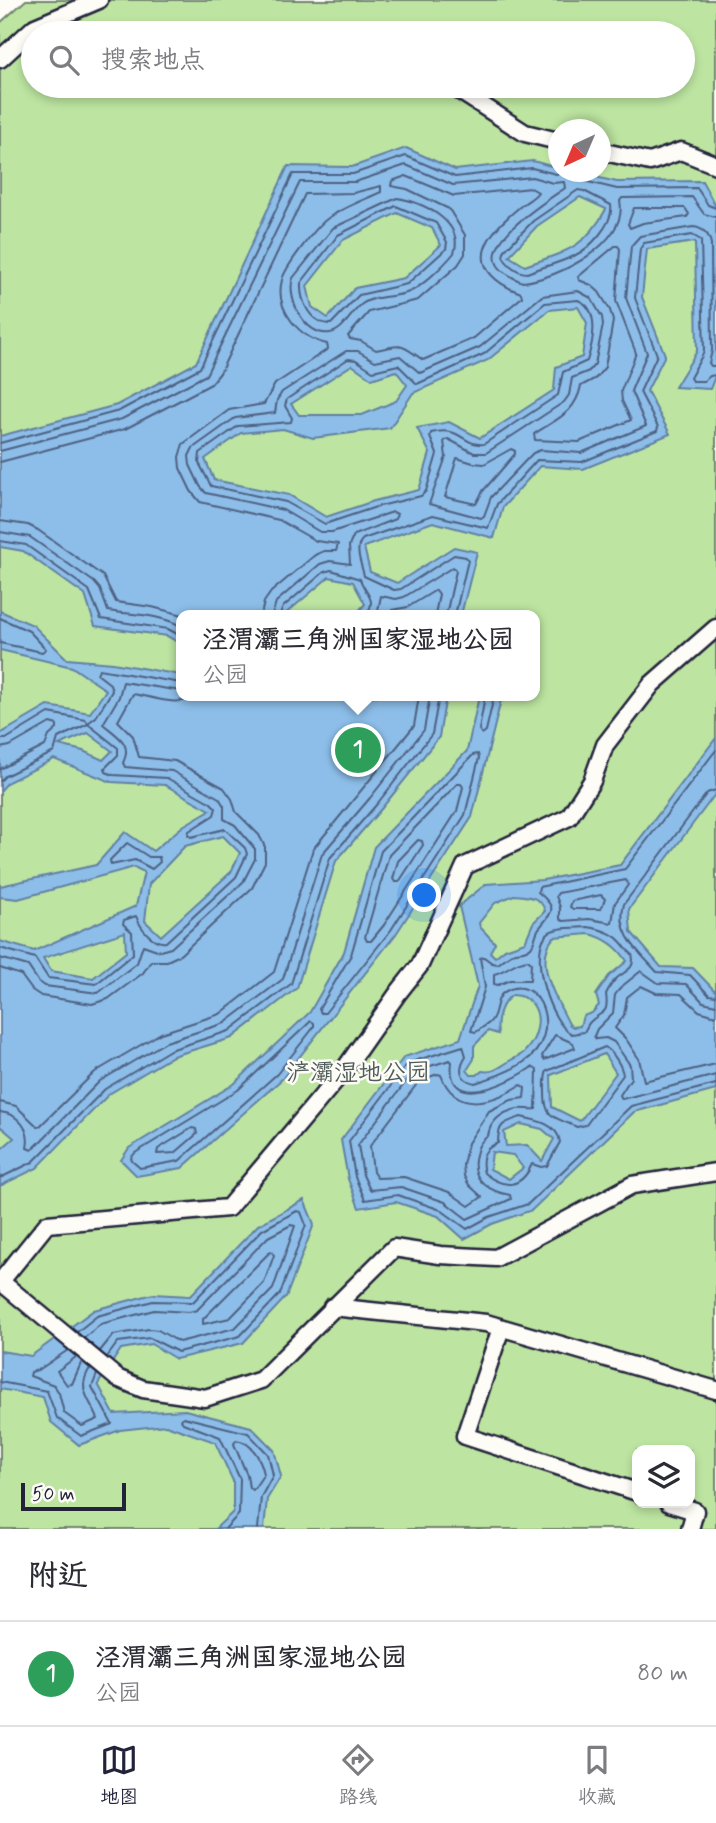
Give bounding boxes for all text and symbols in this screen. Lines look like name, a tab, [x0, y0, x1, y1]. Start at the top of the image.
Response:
search box	[21, 21, 695, 98]
icon: search	[45, 41, 83, 79]
text: 搜索地点	[101, 44, 205, 78]
north arrow	[548, 119, 611, 182]
popup	[176, 610, 540, 701]
text: 泾渭灞三角洲国家湿地公园	[202, 624, 514, 658]
text: 公园	[202, 661, 248, 691]
pin: 1	[335, 724, 381, 776]
your location	[407, 878, 441, 912]
park label: 浐灞湿地公园	[286, 1058, 430, 1089]
map controls	[632, 1445, 695, 1508]
button: layers	[632, 1445, 695, 1508]
scale bar	[21, 1480, 126, 1512]
text: 50 m	[32, 1482, 75, 1507]
text: 附近	[28, 1557, 88, 1596]
text: 泾渭灞三角洲国家湿地公园	[95, 1642, 407, 1676]
text: 1	[46, 1659, 56, 1689]
text: 80 m	[637, 1659, 688, 1689]
text: 公园	[95, 1679, 141, 1709]
tab: 地图	[100, 1741, 138, 1810]
tab: 路线	[339, 1741, 377, 1810]
tab: 收藏	[578, 1741, 616, 1810]

